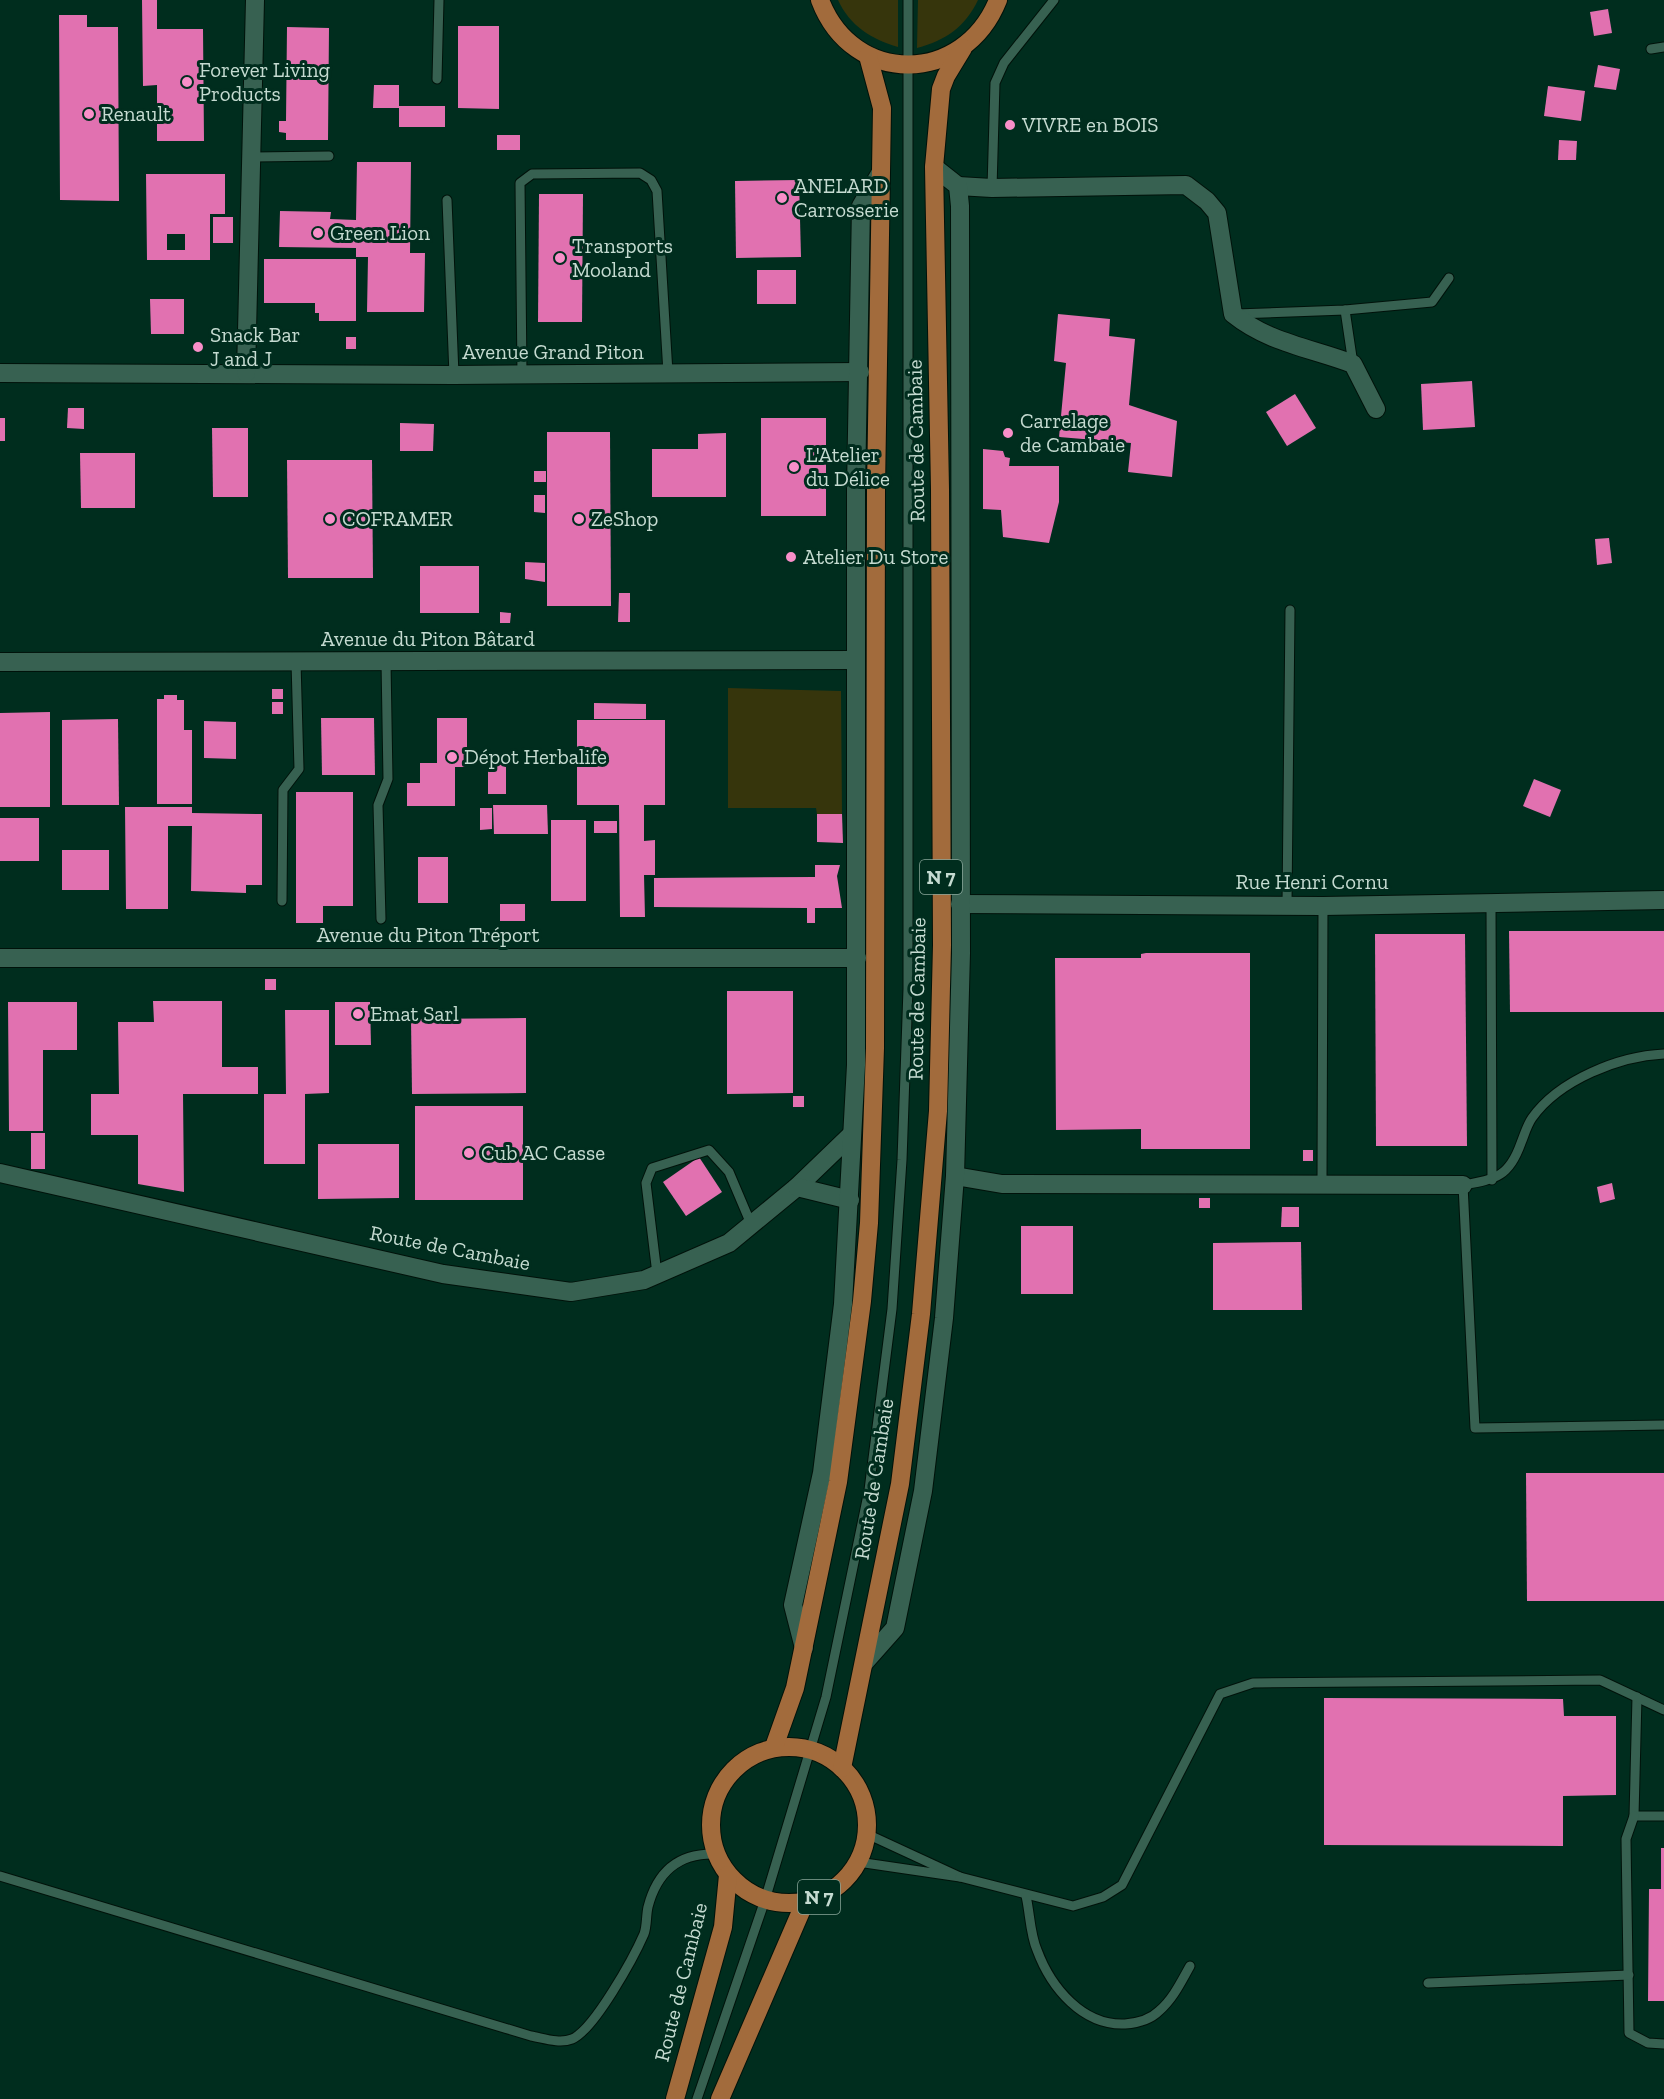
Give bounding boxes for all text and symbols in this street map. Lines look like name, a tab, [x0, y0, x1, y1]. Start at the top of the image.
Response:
place label: Forever Living Products	[199, 57, 330, 106]
marker: Forever Living Products	[180, 75, 194, 89]
place label: Renault	[101, 101, 171, 126]
marker: Renault	[82, 107, 96, 121]
place label: VIVRE en BOIS	[1021, 112, 1158, 137]
marker: VIVRE en BOIS	[1003, 118, 1017, 132]
place label: ANELARD Carrosserie	[794, 173, 899, 222]
marker: ANELARD Carrosserie	[775, 191, 789, 205]
place label: Green Lion	[330, 220, 430, 245]
marker: Green Lion	[311, 226, 325, 240]
place label: Transports Mooland	[572, 233, 673, 282]
marker: Transports Mooland	[553, 251, 567, 265]
place label: Snack Bar J and J	[210, 322, 300, 371]
street label: Avenue Grand Piton	[462, 339, 644, 364]
marker: Snack Bar J and J	[191, 340, 205, 354]
street label: Route de Cambaie	[902, 359, 929, 523]
place label: Carrelage de Cambaie	[1020, 408, 1125, 457]
marker: Carrelage de Cambaie	[1001, 426, 1015, 440]
place label: L'Atelier du Délice	[806, 442, 890, 491]
marker: L'Atelier du Délice	[787, 460, 801, 474]
place label: COFRAMER	[342, 506, 453, 531]
place label: ZeShop	[591, 506, 658, 531]
marker: COFRAMER	[323, 512, 337, 526]
marker: ZeShop	[572, 512, 586, 526]
place label: Atelier Du Store	[803, 544, 949, 569]
marker: Atelier Du Store	[784, 550, 798, 564]
street label: Avenue du Piton Bâtard	[321, 626, 535, 651]
place label: Dépot Herbalife	[464, 744, 607, 769]
marker: Dépot Herbalife	[445, 750, 459, 764]
road number: N 7	[920, 860, 962, 894]
street label: Rue Henri Cornu	[1235, 869, 1389, 894]
street label: Route de Cambaie	[903, 917, 930, 1081]
street label: Avenue du Piton Tréport	[317, 922, 540, 947]
place label: Emat Sarl	[370, 1001, 459, 1026]
marker: Emat Sarl	[351, 1007, 365, 1021]
place label: Cub AC Casse	[481, 1140, 605, 1165]
marker: Cub AC Casse	[462, 1146, 476, 1160]
street label: Route de Cambaie	[368, 1220, 533, 1275]
street label: Route de Cambaie	[848, 1396, 899, 1561]
road number: N 7	[798, 1880, 840, 1914]
street label: Route de Cambaie	[649, 1900, 712, 2064]

